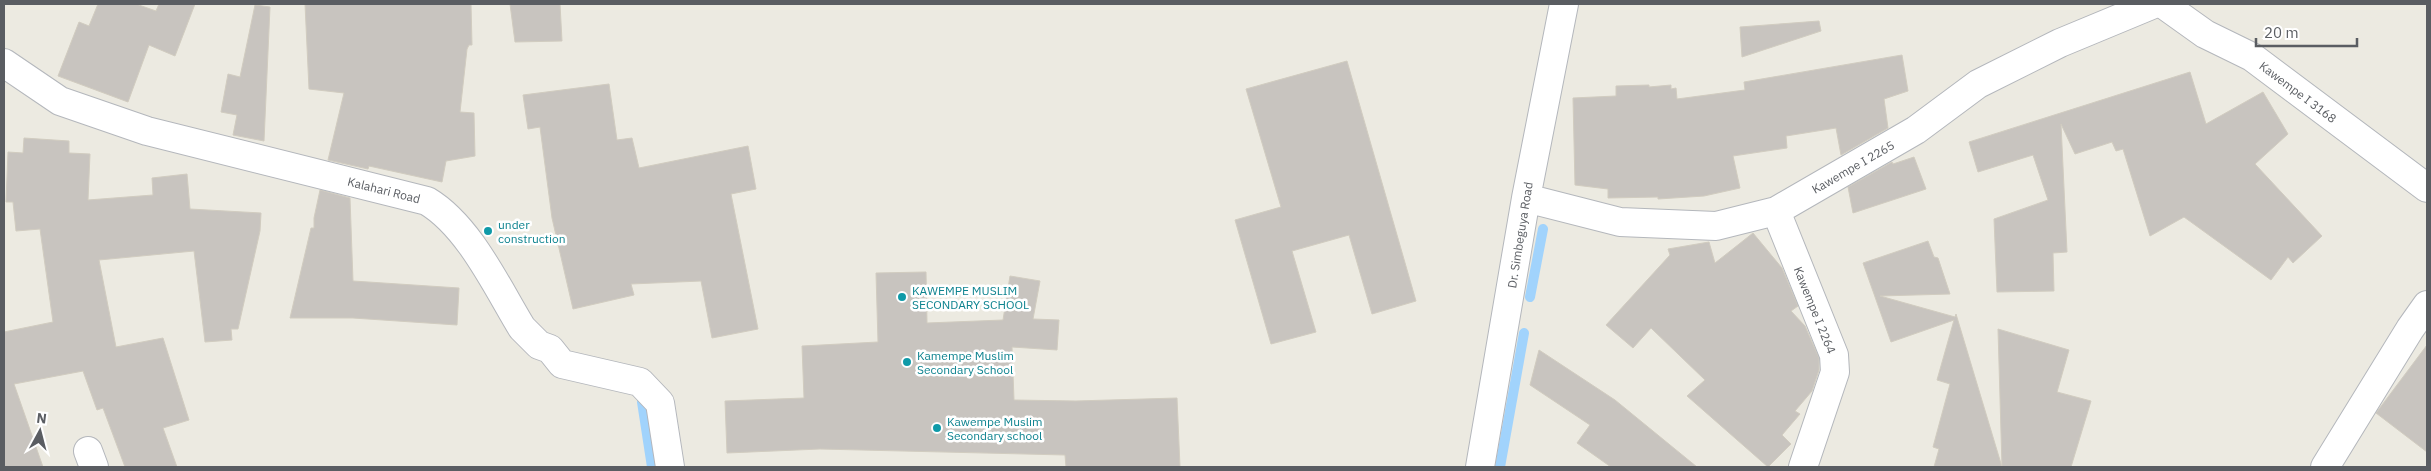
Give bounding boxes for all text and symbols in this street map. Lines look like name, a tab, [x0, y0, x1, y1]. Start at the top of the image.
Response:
scale bar	[2256, 15, 2357, 47]
text: 20 m	[2264, 23, 2299, 42]
street label: Kawempe I 3168	[2256, 58, 2340, 126]
street label: Kawempe I 2265	[1809, 137, 1897, 197]
street label: Kalahari Road	[346, 174, 422, 206]
street label: Dr. Simbeguya Road	[1504, 181, 1536, 289]
place label: under construction	[498, 217, 565, 246]
marker: under construction	[482, 225, 494, 237]
street label: Kawempe I 2264	[1791, 264, 1839, 356]
place label: KAWEMPE MUSLIM SECONDARY SCHOOL	[912, 283, 1029, 312]
marker: KAWEMPE MUSLIM SECONDARY SCHOOL	[896, 291, 908, 303]
place label: Kamempe Muslim Secondary School	[917, 348, 1014, 377]
marker: Kamempe Muslim Secondary School	[901, 356, 913, 368]
north arrow	[15, 406, 65, 456]
text: N	[35, 409, 48, 428]
place label: Kawempe Muslim Secondary school	[947, 414, 1043, 443]
marker: Kawempe Muslim Secondary school	[931, 422, 943, 434]

